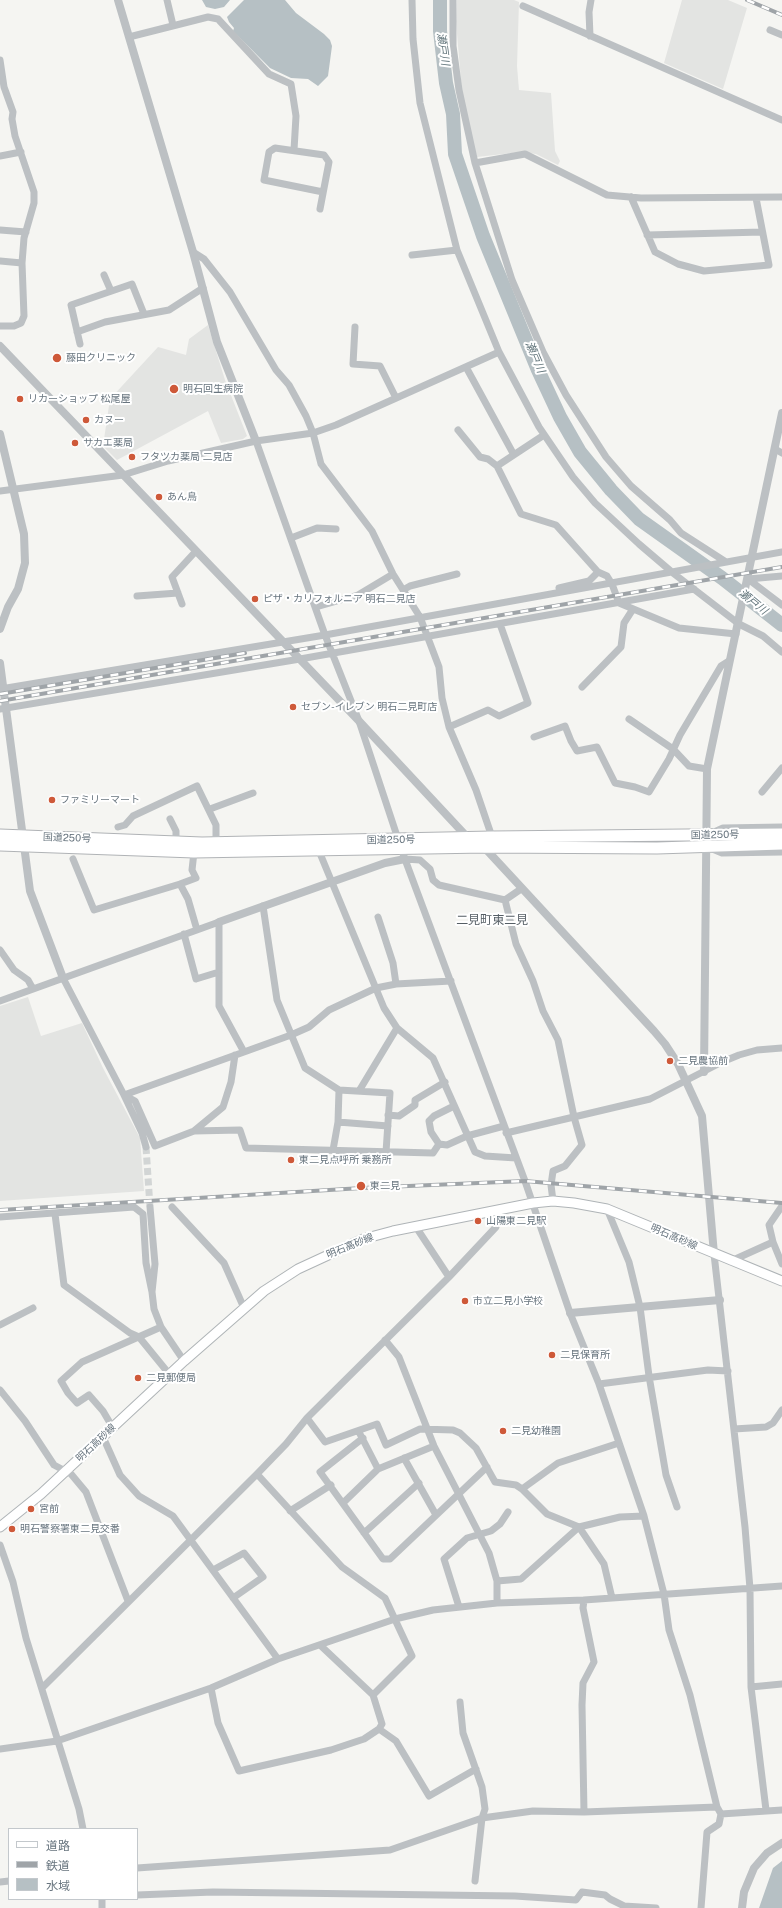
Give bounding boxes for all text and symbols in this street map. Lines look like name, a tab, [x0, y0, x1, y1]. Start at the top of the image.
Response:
water label: 瀬戸川	[434, 32, 452, 66]
water label: 瀬戸川	[522, 339, 548, 375]
marker: 藤田クリニック	[51, 352, 63, 364]
place label: 藤田クリニック	[66, 352, 136, 364]
marker: 明石回生病院	[168, 383, 180, 395]
place label: 明石回生病院	[183, 383, 243, 395]
place label: リカーショップ 松尾屋	[28, 393, 130, 405]
marker: リカーショップ 松尾屋	[15, 394, 25, 404]
place label: カヌー	[94, 414, 124, 426]
marker: カヌー	[81, 415, 91, 425]
place label: サカエ薬局	[83, 437, 133, 449]
marker: サカエ薬局	[70, 438, 80, 448]
place label: フタツカ薬局 二見店	[140, 451, 232, 463]
marker: フタツカ薬局 二見店	[127, 452, 137, 462]
place label: あん鳥	[167, 491, 197, 503]
marker: あん鳥	[154, 492, 164, 502]
water label: 瀬戸川	[736, 586, 770, 618]
place label: ピザ・カリフォルニア 明石二見店	[263, 593, 415, 605]
marker: ピザ・カリフォルニア 明石二見店	[250, 594, 260, 604]
place label: セブン-イレブン 明石二見町店	[301, 701, 437, 713]
marker: セブン-イレブン 明石二見町店	[288, 702, 298, 712]
place label: ファミリーマート	[60, 794, 140, 806]
marker: ファミリーマート	[47, 795, 57, 805]
street label: 国道250号	[691, 829, 739, 841]
street label: 国道250号	[43, 831, 91, 845]
street label: 国道250号	[367, 834, 415, 846]
district label: 二見町東二見	[456, 913, 528, 927]
place label: 二見農協前	[678, 1055, 728, 1067]
marker: 二見農協前	[665, 1056, 675, 1066]
place label: 東二見点呼所 乗務所	[299, 1154, 391, 1166]
marker: 東二見点呼所 乗務所	[286, 1155, 296, 1165]
marker: 東二見	[355, 1180, 367, 1192]
place label: 東二見	[370, 1180, 400, 1192]
place label: 山陽東二見駅	[486, 1215, 546, 1227]
marker: 山陽東二見駅	[473, 1216, 483, 1226]
street label: 明石高砂線	[649, 1222, 699, 1252]
street label: 明石高砂線	[325, 1231, 375, 1261]
place label: 市立二見小学校	[473, 1295, 543, 1307]
marker: 市立二見小学校	[460, 1296, 470, 1306]
place label: 二見保育所	[560, 1349, 610, 1361]
marker: 二見保育所	[547, 1350, 557, 1360]
place label: 二見郵便局	[146, 1372, 196, 1384]
marker: 二見郵便局	[133, 1373, 143, 1383]
street label: 明石高砂線	[74, 1422, 118, 1464]
place label: 二見幼稚園	[511, 1425, 561, 1437]
marker: 二見幼稚園	[498, 1426, 508, 1436]
place label: 宮前	[39, 1503, 59, 1515]
marker: 宮前	[26, 1504, 36, 1514]
place label: 明石警察署東二見交番	[20, 1523, 120, 1535]
marker: 明石警察署東二見交番	[7, 1524, 17, 1534]
legend	[8, 1828, 138, 1900]
text: 道路	[46, 1839, 70, 1853]
text: 鉄道	[46, 1859, 70, 1873]
text: 水域	[46, 1879, 70, 1893]

